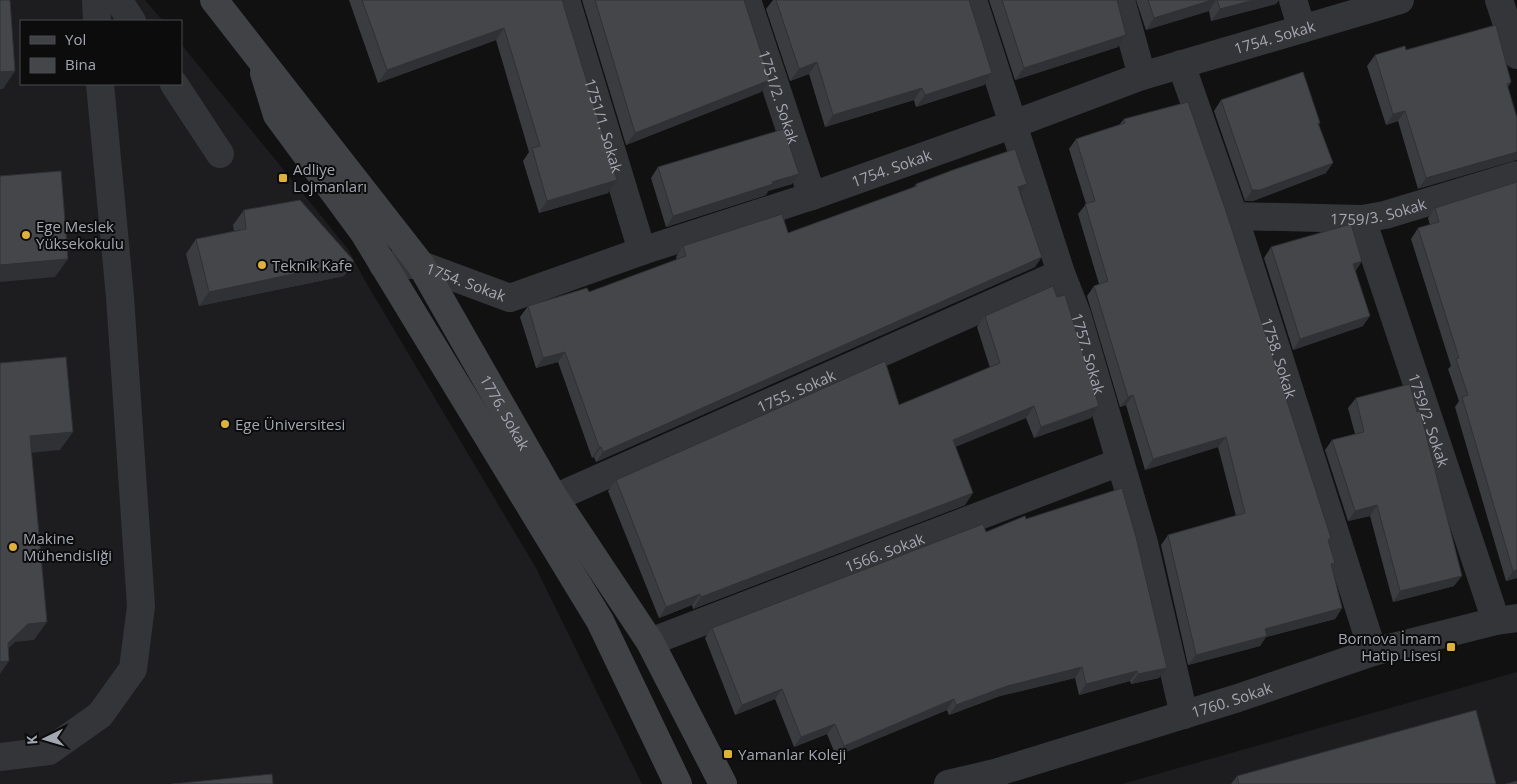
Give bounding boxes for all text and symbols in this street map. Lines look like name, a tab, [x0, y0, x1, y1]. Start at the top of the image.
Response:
street label: 1754. Sokak	[1232, 16, 1318, 58]
legend	[20, 20, 182, 85]
text: Yol	[65, 29, 86, 49]
street label: 1751/2. Sokak	[754, 47, 804, 146]
text: Bina	[65, 54, 96, 74]
street label: 1751/1. Sokak	[580, 76, 628, 175]
street label: 1754. Sokak	[849, 144, 934, 191]
place label: Adliye Lojmanları	[293, 159, 367, 196]
marker: Adliye Lojmanları	[277, 172, 289, 184]
street label: 1759/3. Sokak	[1330, 193, 1429, 229]
place label: Ege Meslek Yüksekokulu	[36, 216, 124, 253]
marker: Ege Meslek Yüksekokulu	[20, 229, 32, 241]
place label: Teknik Kafe	[272, 255, 352, 275]
street label: 1754. Sokak	[423, 258, 509, 306]
marker: Teknik Kafe	[256, 259, 268, 271]
street label: 1757. Sokak	[1067, 311, 1110, 397]
street label: 1758. Sokak	[1257, 315, 1302, 401]
street label: 1755. Sokak	[754, 365, 838, 417]
street label: 1776. Sokak	[476, 371, 535, 454]
street label: 1759/2. Sokak	[1404, 371, 1454, 470]
place label: Ege Üniversitesi	[235, 414, 345, 434]
marker: Ege Üniversitesi	[219, 418, 231, 430]
place label: Makine Mühendisliği	[23, 528, 112, 565]
street label: 1566. Sokak	[842, 528, 927, 577]
marker: Makine Mühendisliği	[7, 541, 19, 553]
place label: Bornova İmam Hatip Lisesi	[1338, 628, 1441, 665]
marker: Bornova İmam Hatip Lisesi	[1445, 641, 1457, 653]
street label: 1760. Sokak	[1189, 677, 1275, 722]
north arrow	[20, 714, 70, 764]
text: K	[22, 734, 41, 746]
place label: Yamanlar Koleji	[738, 744, 846, 764]
marker: Yamanlar Koleji	[722, 748, 734, 760]

